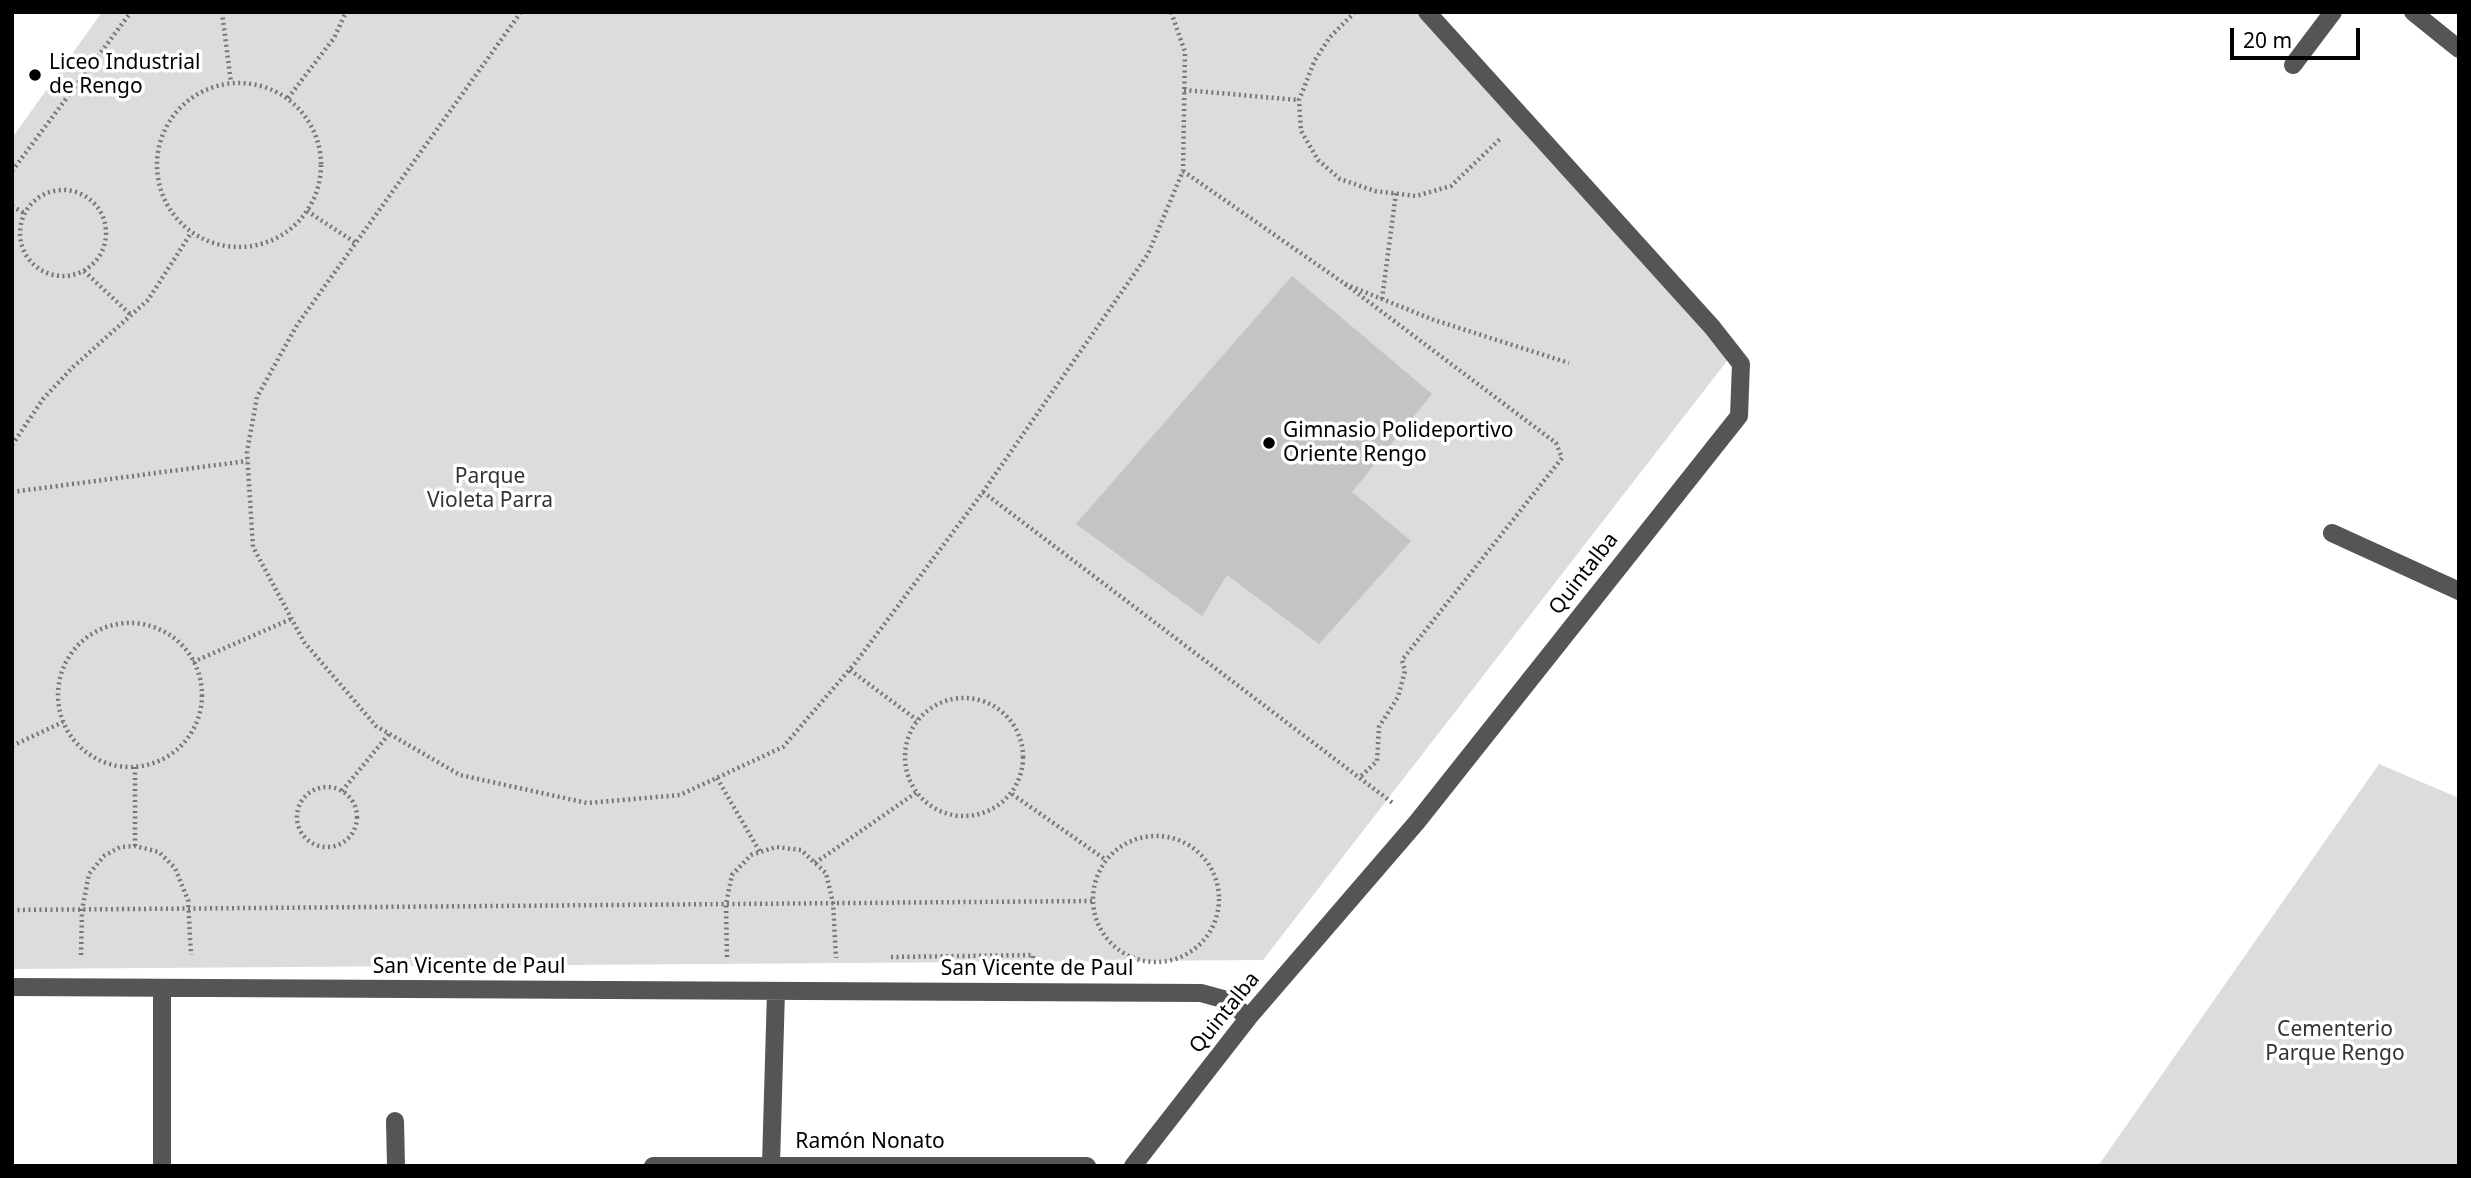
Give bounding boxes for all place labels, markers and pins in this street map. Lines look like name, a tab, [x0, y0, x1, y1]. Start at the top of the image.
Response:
place label: Liceo Industrial de Rengo	[49, 50, 200, 100]
marker: Liceo Industrial de Rengo	[27, 67, 43, 83]
place label: Gimnasio Polideportivo Oriente Rengo	[1283, 418, 1513, 468]
marker: Gimnasio Polideportivo Oriente Rengo	[1261, 435, 1277, 451]

